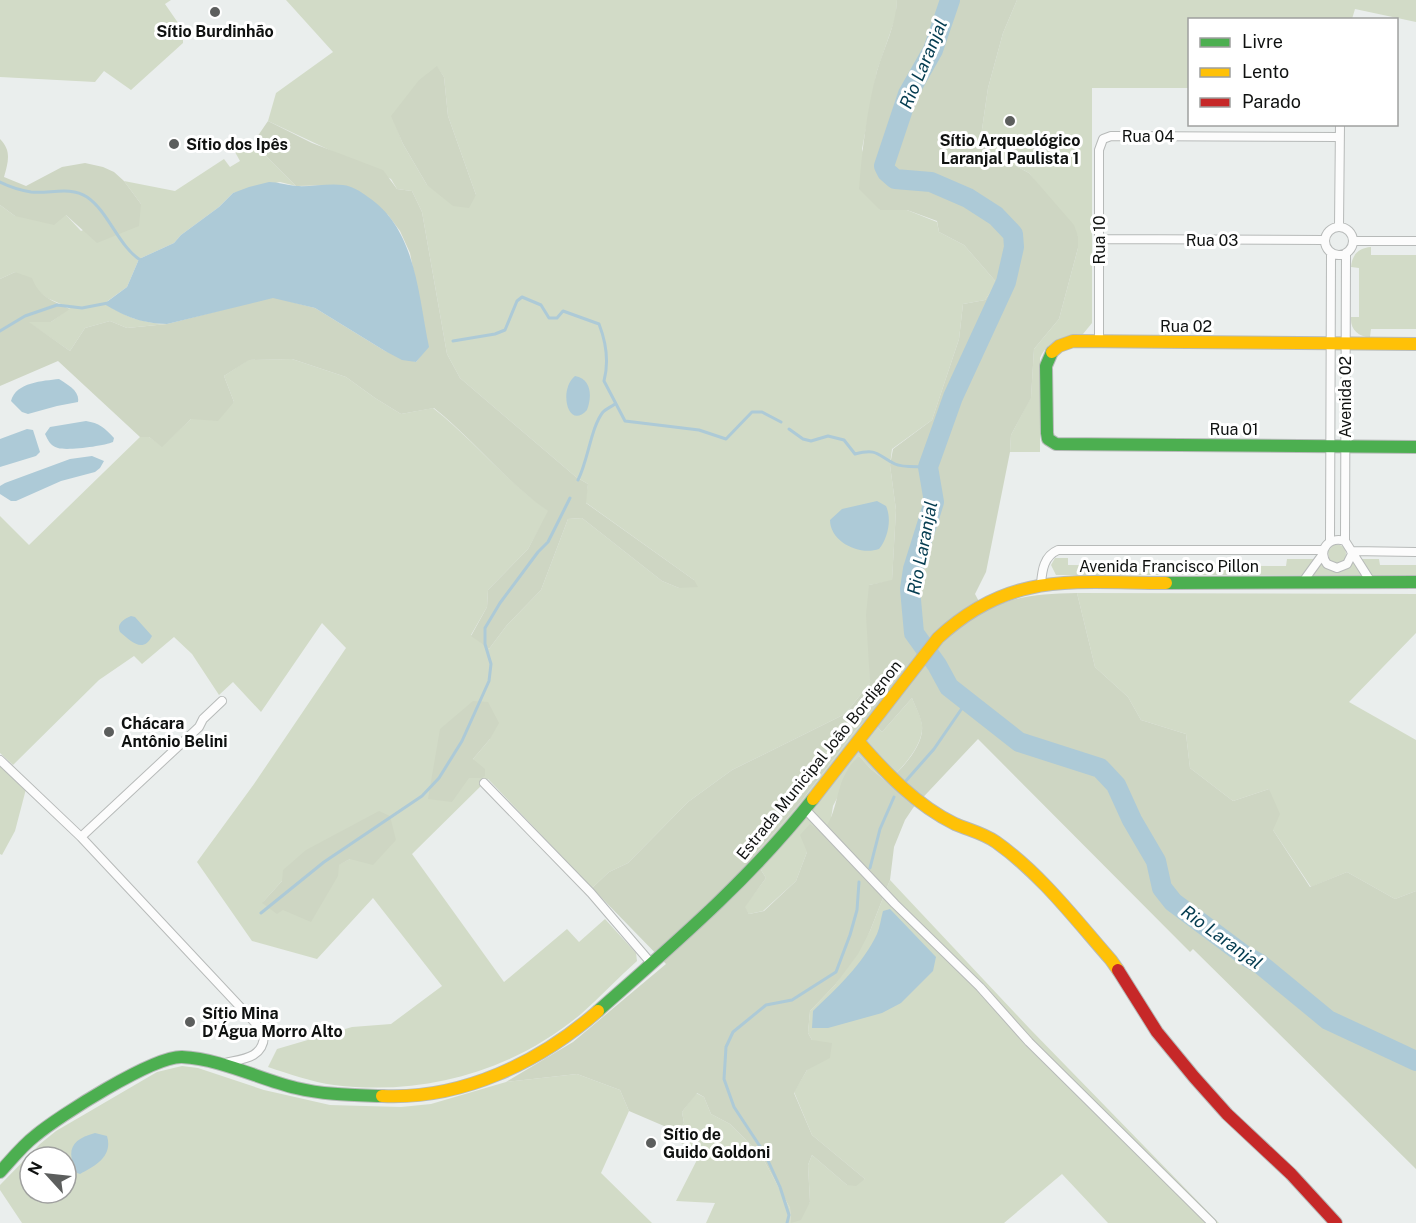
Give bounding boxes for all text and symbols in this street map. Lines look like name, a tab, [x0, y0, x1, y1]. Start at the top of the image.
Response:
marker: Sítio Burdinhão	[208, 5, 222, 19]
water label: Rio Laranjal	[895, 16, 951, 112]
legend	[1188, 18, 1398, 126]
place label: Sítio Burdinhão	[156, 22, 274, 41]
text: Livre	[1242, 31, 1283, 52]
text: Lento	[1242, 61, 1289, 82]
text: Parado	[1242, 91, 1301, 112]
marker: Sítio Arqueológico Laranjal Paulista 1	[1003, 114, 1017, 128]
street label: Rua 04	[1122, 127, 1174, 146]
place label: Sítio Arqueológico Laranjal Paulista 1	[939, 131, 1081, 168]
place label: Sítio dos Ipês	[186, 135, 288, 154]
marker: Sítio dos Ipês	[167, 137, 181, 151]
street label: Rua 10	[1090, 215, 1109, 265]
street label: Rua 03	[1186, 231, 1238, 250]
street label: Rua 02	[1160, 317, 1212, 336]
street label: Avenida 02	[1336, 356, 1355, 438]
street label: Rua 01	[1209, 420, 1259, 439]
water label: Rio Laranjal	[903, 499, 941, 597]
street label: Avenida Francisco Pillon	[1079, 557, 1259, 576]
street label: Estrada Municipal João Bordignon	[733, 656, 905, 864]
place label: Chácara Antônio Belini	[121, 714, 228, 751]
marker: Chácara Antônio Belini	[102, 725, 116, 739]
water label: Rio Laranjal	[1177, 901, 1267, 973]
place label: Sítio Mina D'Água Morro Alto	[202, 1004, 343, 1041]
marker: Sítio Mina D'Água Morro Alto	[183, 1015, 197, 1029]
place label: Sítio de Guido Goldoni	[663, 1125, 770, 1162]
marker: Sítio de Guido Goldoni	[644, 1136, 658, 1150]
north arrow	[18, 1145, 78, 1205]
text: N	[24, 1159, 46, 1178]

